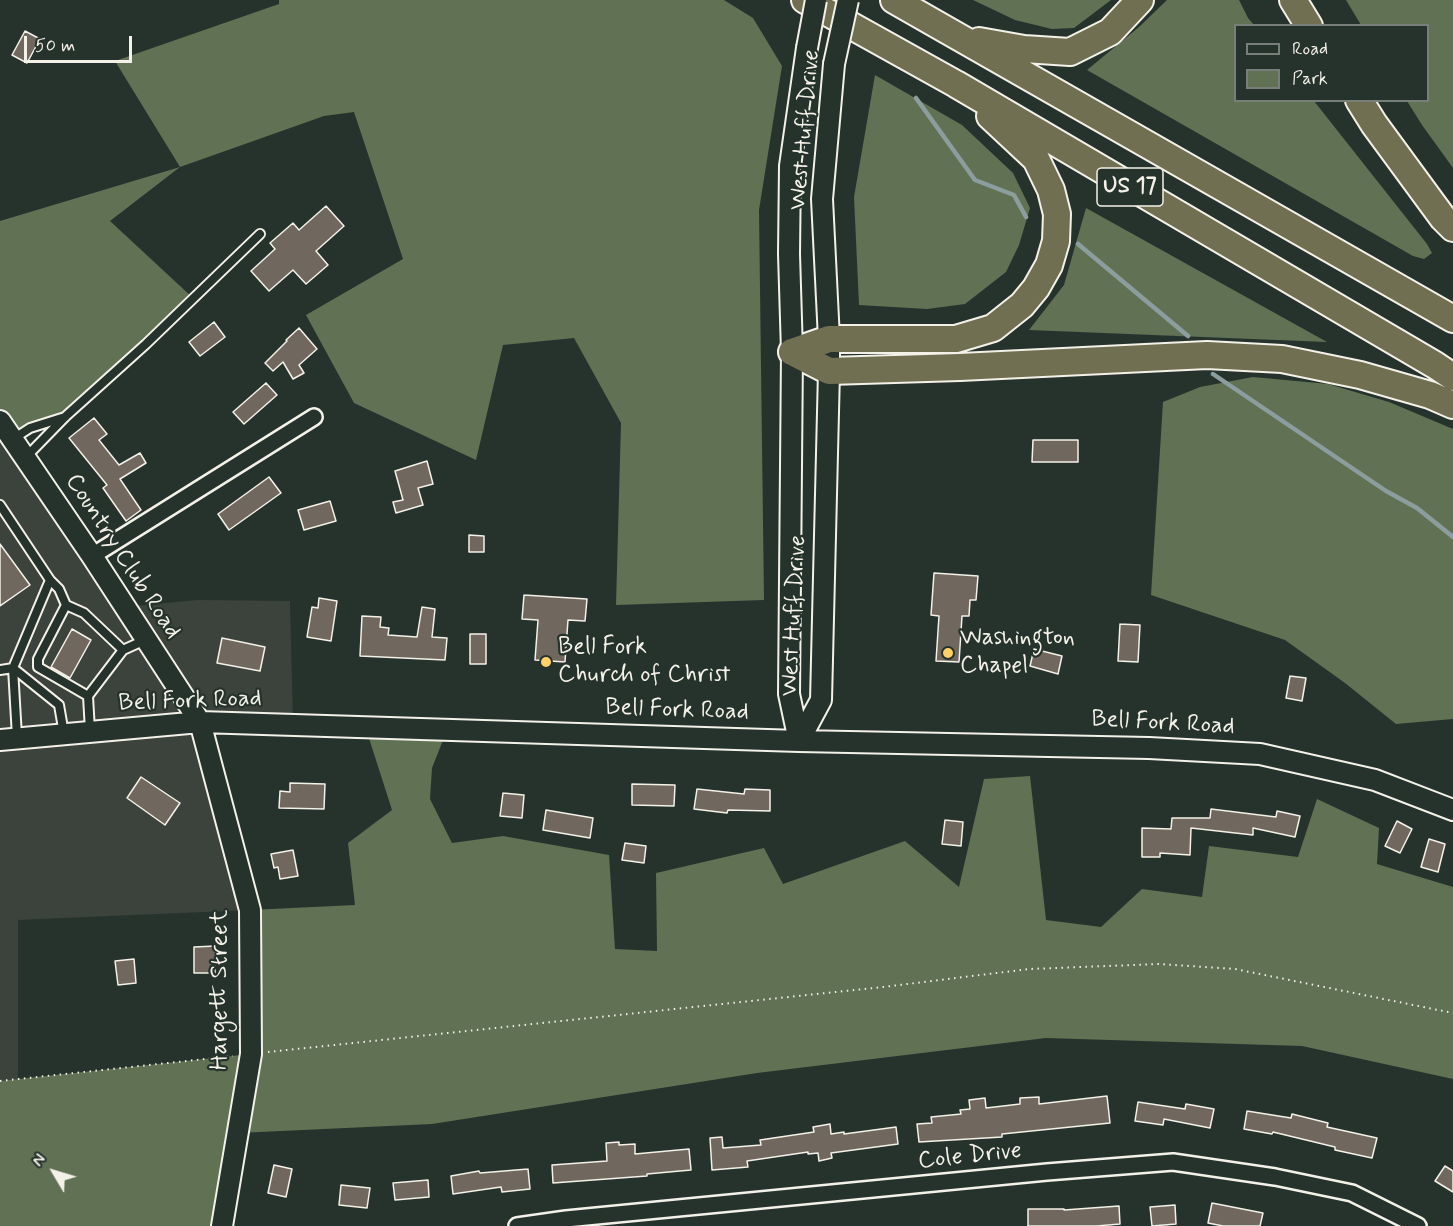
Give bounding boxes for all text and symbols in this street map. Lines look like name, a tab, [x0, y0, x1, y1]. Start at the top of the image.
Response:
scale bar	[27, 24, 135, 62]
legend	[1234, 24, 1429, 102]
text: 50 m	[35, 34, 75, 58]
text: Road	[1292, 37, 1328, 61]
street label: West Huff Drive	[785, 48, 827, 212]
text: Park	[1292, 67, 1328, 91]
road number: US 17	[1097, 168, 1163, 206]
street label: Country Club Road	[58, 469, 186, 645]
street label: West Huff Drive	[776, 535, 814, 697]
place label: Washington Chapel	[960, 625, 1075, 681]
place label: Bell Fork Church of Christ	[558, 634, 730, 690]
marker: Washington Chapel	[941, 646, 955, 660]
marker: Bell Fork Church of Christ	[539, 655, 553, 669]
street label: Bell Fork Road	[118, 685, 262, 719]
street label: Bell Fork Road	[605, 694, 749, 728]
street label: Bell Fork Road	[1091, 706, 1235, 742]
street label: Hargett Street	[207, 910, 235, 1070]
street label: Cole Drive	[917, 1137, 1023, 1177]
north arrow	[24, 1142, 84, 1202]
text: N	[28, 1150, 51, 1171]

